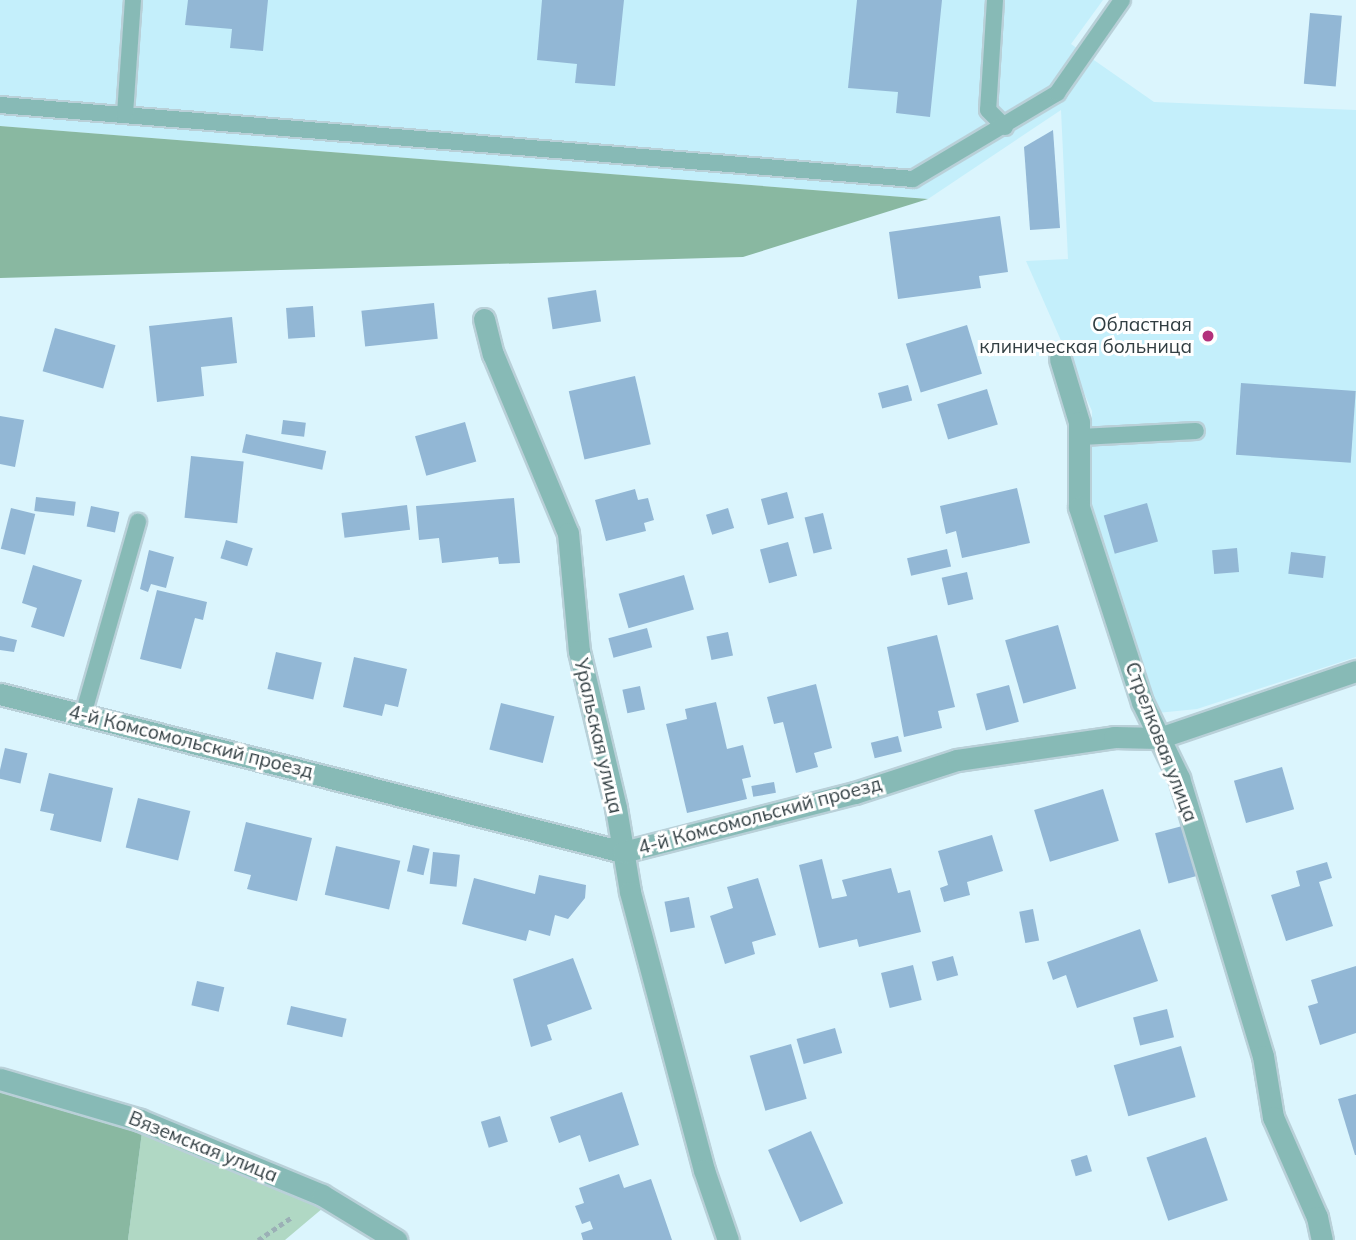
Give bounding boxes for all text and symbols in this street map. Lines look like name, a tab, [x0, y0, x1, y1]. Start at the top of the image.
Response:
place label: Областная клиническая больница	[979, 314, 1192, 358]
marker: Областная клиническая больница	[1198, 326, 1218, 346]
street label: Уральская улица	[569, 656, 627, 816]
street label: Стрелковая улица	[1120, 659, 1202, 825]
street label: 4-й Комсомольский проезд	[66, 701, 316, 783]
street label: 4-й Комсомольский проезд	[636, 772, 884, 860]
street label: Вяземская улица	[125, 1107, 281, 1187]

